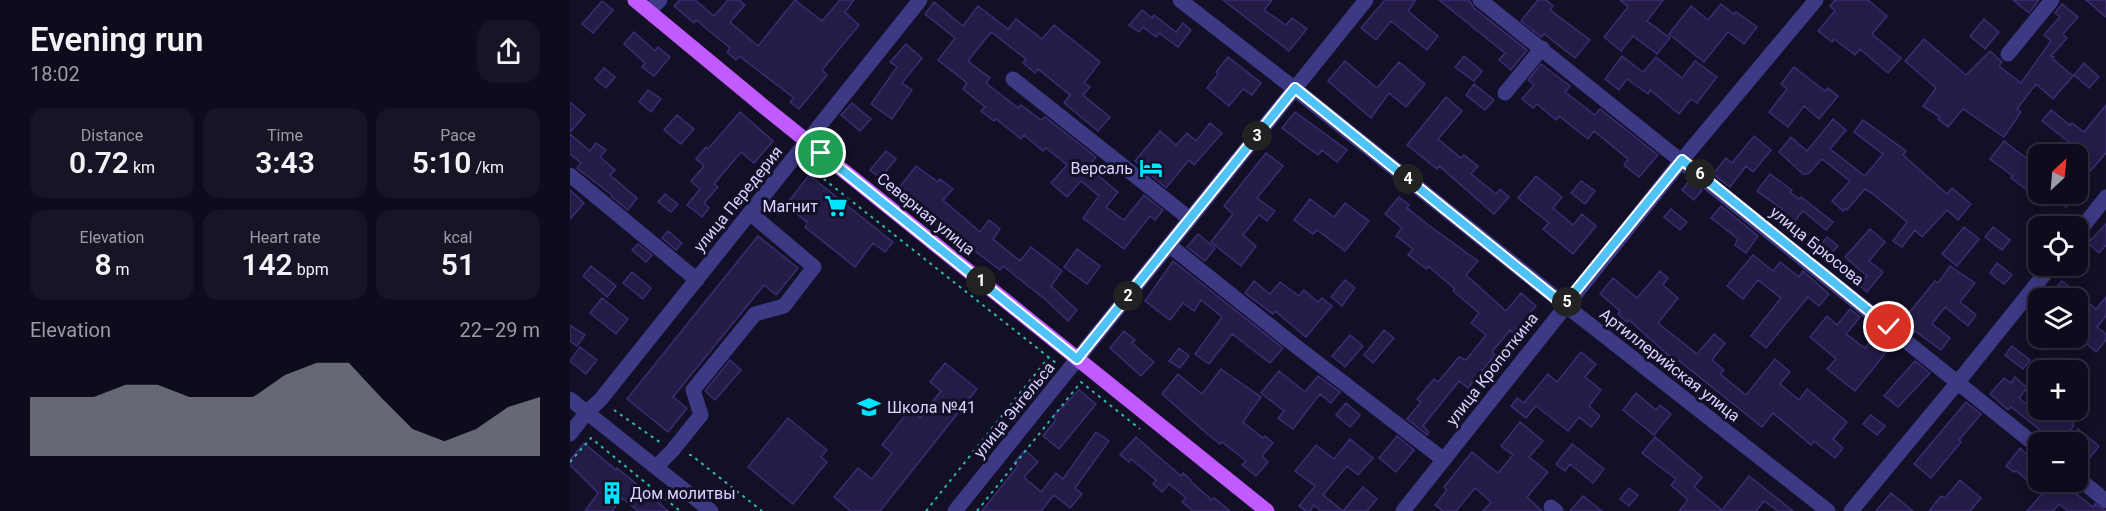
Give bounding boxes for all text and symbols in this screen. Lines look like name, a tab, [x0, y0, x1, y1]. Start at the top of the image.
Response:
text: Evening run	[30, 20, 203, 59]
button: share	[477, 20, 540, 83]
text: 18:02	[30, 62, 80, 86]
pin: 3	[1242, 121, 1272, 151]
text: Distance	[81, 126, 143, 145]
text: Time	[267, 126, 303, 145]
text: Pace	[440, 126, 476, 145]
text: 3	[1252, 126, 1262, 145]
pin	[795, 127, 846, 178]
icon: arrive	[804, 136, 837, 169]
street label: улица Передерия	[690, 142, 786, 256]
north arrow	[2028, 144, 2088, 204]
map controls	[2028, 144, 2088, 492]
text: 0.72	[69, 145, 129, 180]
text: 3:43	[255, 145, 315, 180]
text: 5:10	[412, 145, 471, 180]
hotel icon: Версаль	[1138, 155, 1164, 181]
text: km	[129, 158, 155, 177]
text: /km	[471, 158, 504, 177]
place label: Версаль	[1071, 159, 1133, 178]
pin: 6	[1685, 159, 1715, 189]
pin: 4	[1393, 164, 1423, 194]
text: 6	[1695, 164, 1705, 183]
street label: Северная улица	[873, 169, 979, 259]
text: 4	[1403, 169, 1413, 188]
supermarket icon: Магнит	[823, 193, 849, 219]
place label: Магнит	[762, 197, 818, 216]
street label: улица Брюсова	[1766, 202, 1868, 290]
button: locate	[2028, 216, 2088, 276]
text: Elevation	[80, 228, 144, 247]
text: Heart rate	[249, 228, 321, 247]
text: kcal	[444, 228, 472, 247]
text: 8	[94, 247, 112, 282]
text: 142	[241, 247, 293, 282]
text: 51	[441, 247, 475, 282]
text: m	[112, 260, 130, 279]
text: bpm	[293, 260, 329, 279]
pin: 1	[966, 266, 996, 296]
text: 1	[976, 271, 986, 290]
pin: 2	[1113, 281, 1143, 311]
text: 2	[1123, 286, 1133, 305]
pin: 5	[1552, 287, 1582, 317]
button: layers	[2028, 288, 2088, 348]
text: 5	[1562, 292, 1572, 311]
pin	[1863, 301, 1914, 352]
street label: Артиллерийская улица	[1596, 304, 1744, 426]
street label: улица Кропоткина	[1442, 309, 1542, 429]
icon: check	[1872, 310, 1905, 343]
text: Elevation	[30, 318, 111, 342]
text: 22–29 m	[459, 318, 540, 342]
street label: улица Энгельса	[969, 358, 1059, 462]
button: +	[2028, 360, 2088, 420]
school or university icon: Школа №41	[856, 394, 882, 420]
place label: Школа №41	[887, 398, 976, 417]
button: −	[2028, 432, 2088, 492]
building icon: Дом молитвы	[599, 480, 625, 506]
place label: Дом молитвы	[630, 484, 736, 503]

